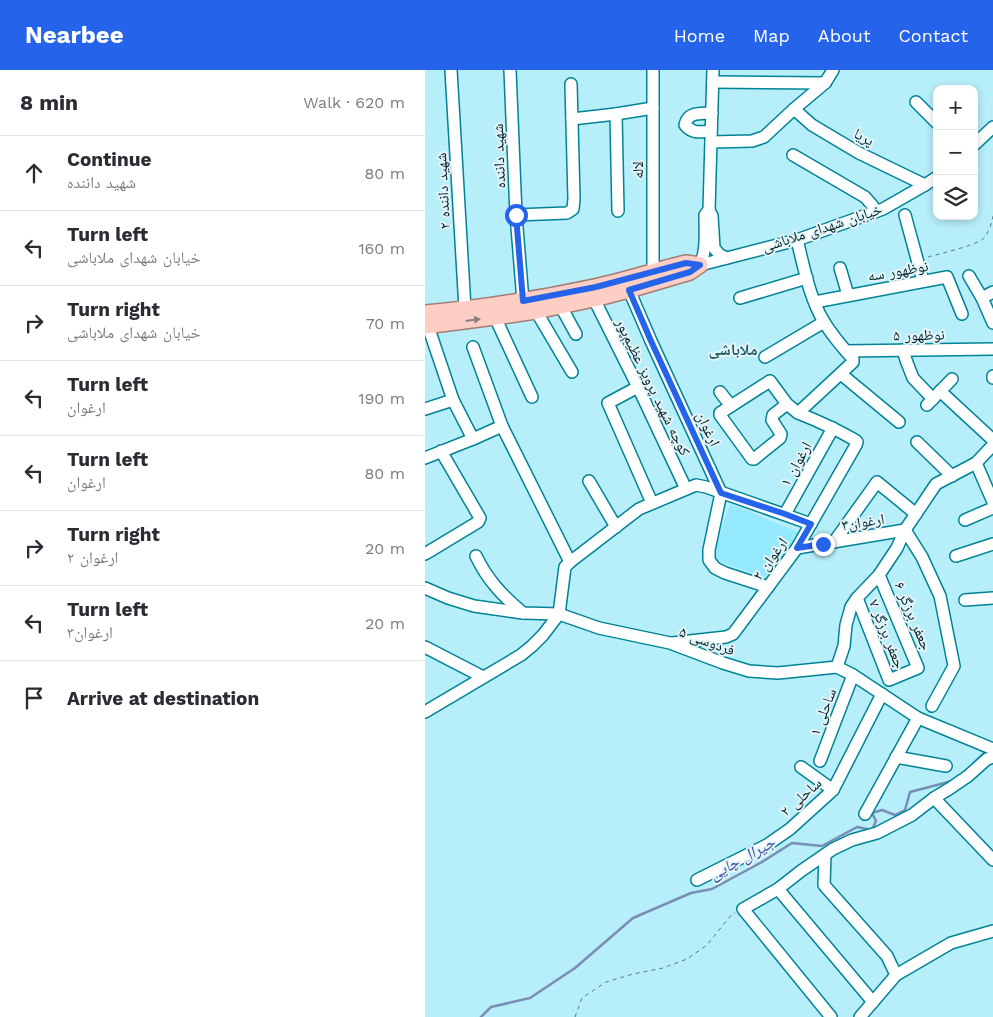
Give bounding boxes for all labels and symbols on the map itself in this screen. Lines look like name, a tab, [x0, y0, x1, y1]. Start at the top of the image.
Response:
street label: شهید داننده	[489, 123, 509, 189]
street label: پریا	[851, 124, 877, 150]
street label: شهید داننده ۲	[432, 152, 454, 230]
street label: لاله	[629, 161, 647, 179]
street label: خیابان شهدای ملاباشی	[760, 200, 885, 257]
route start	[505, 204, 528, 227]
street label: نوظهور سه	[866, 257, 930, 285]
street label: کوچه شهید پرویز عظیم‌پور	[611, 314, 694, 459]
one-way arrow	[466, 316, 482, 324]
street label: نوظهور ۵	[893, 326, 945, 344]
district label: ملاباشی	[709, 340, 757, 359]
street label: ارغوان	[691, 409, 724, 450]
street label: ارغوان ۱	[776, 439, 816, 490]
street label: ارغوان۳	[840, 510, 886, 535]
route end	[812, 533, 835, 556]
street label: ارغوان ۲	[749, 534, 792, 584]
street label: جعفر برزگر ۶	[890, 579, 936, 653]
street label: جعفر برزگر ۷	[865, 597, 909, 672]
street label: فردوسی ۵	[676, 623, 737, 660]
street label: ساحلی ۱	[806, 686, 841, 738]
street label: ساحلی ۲	[777, 774, 826, 821]
water label: جیرال چایی	[706, 832, 779, 885]

